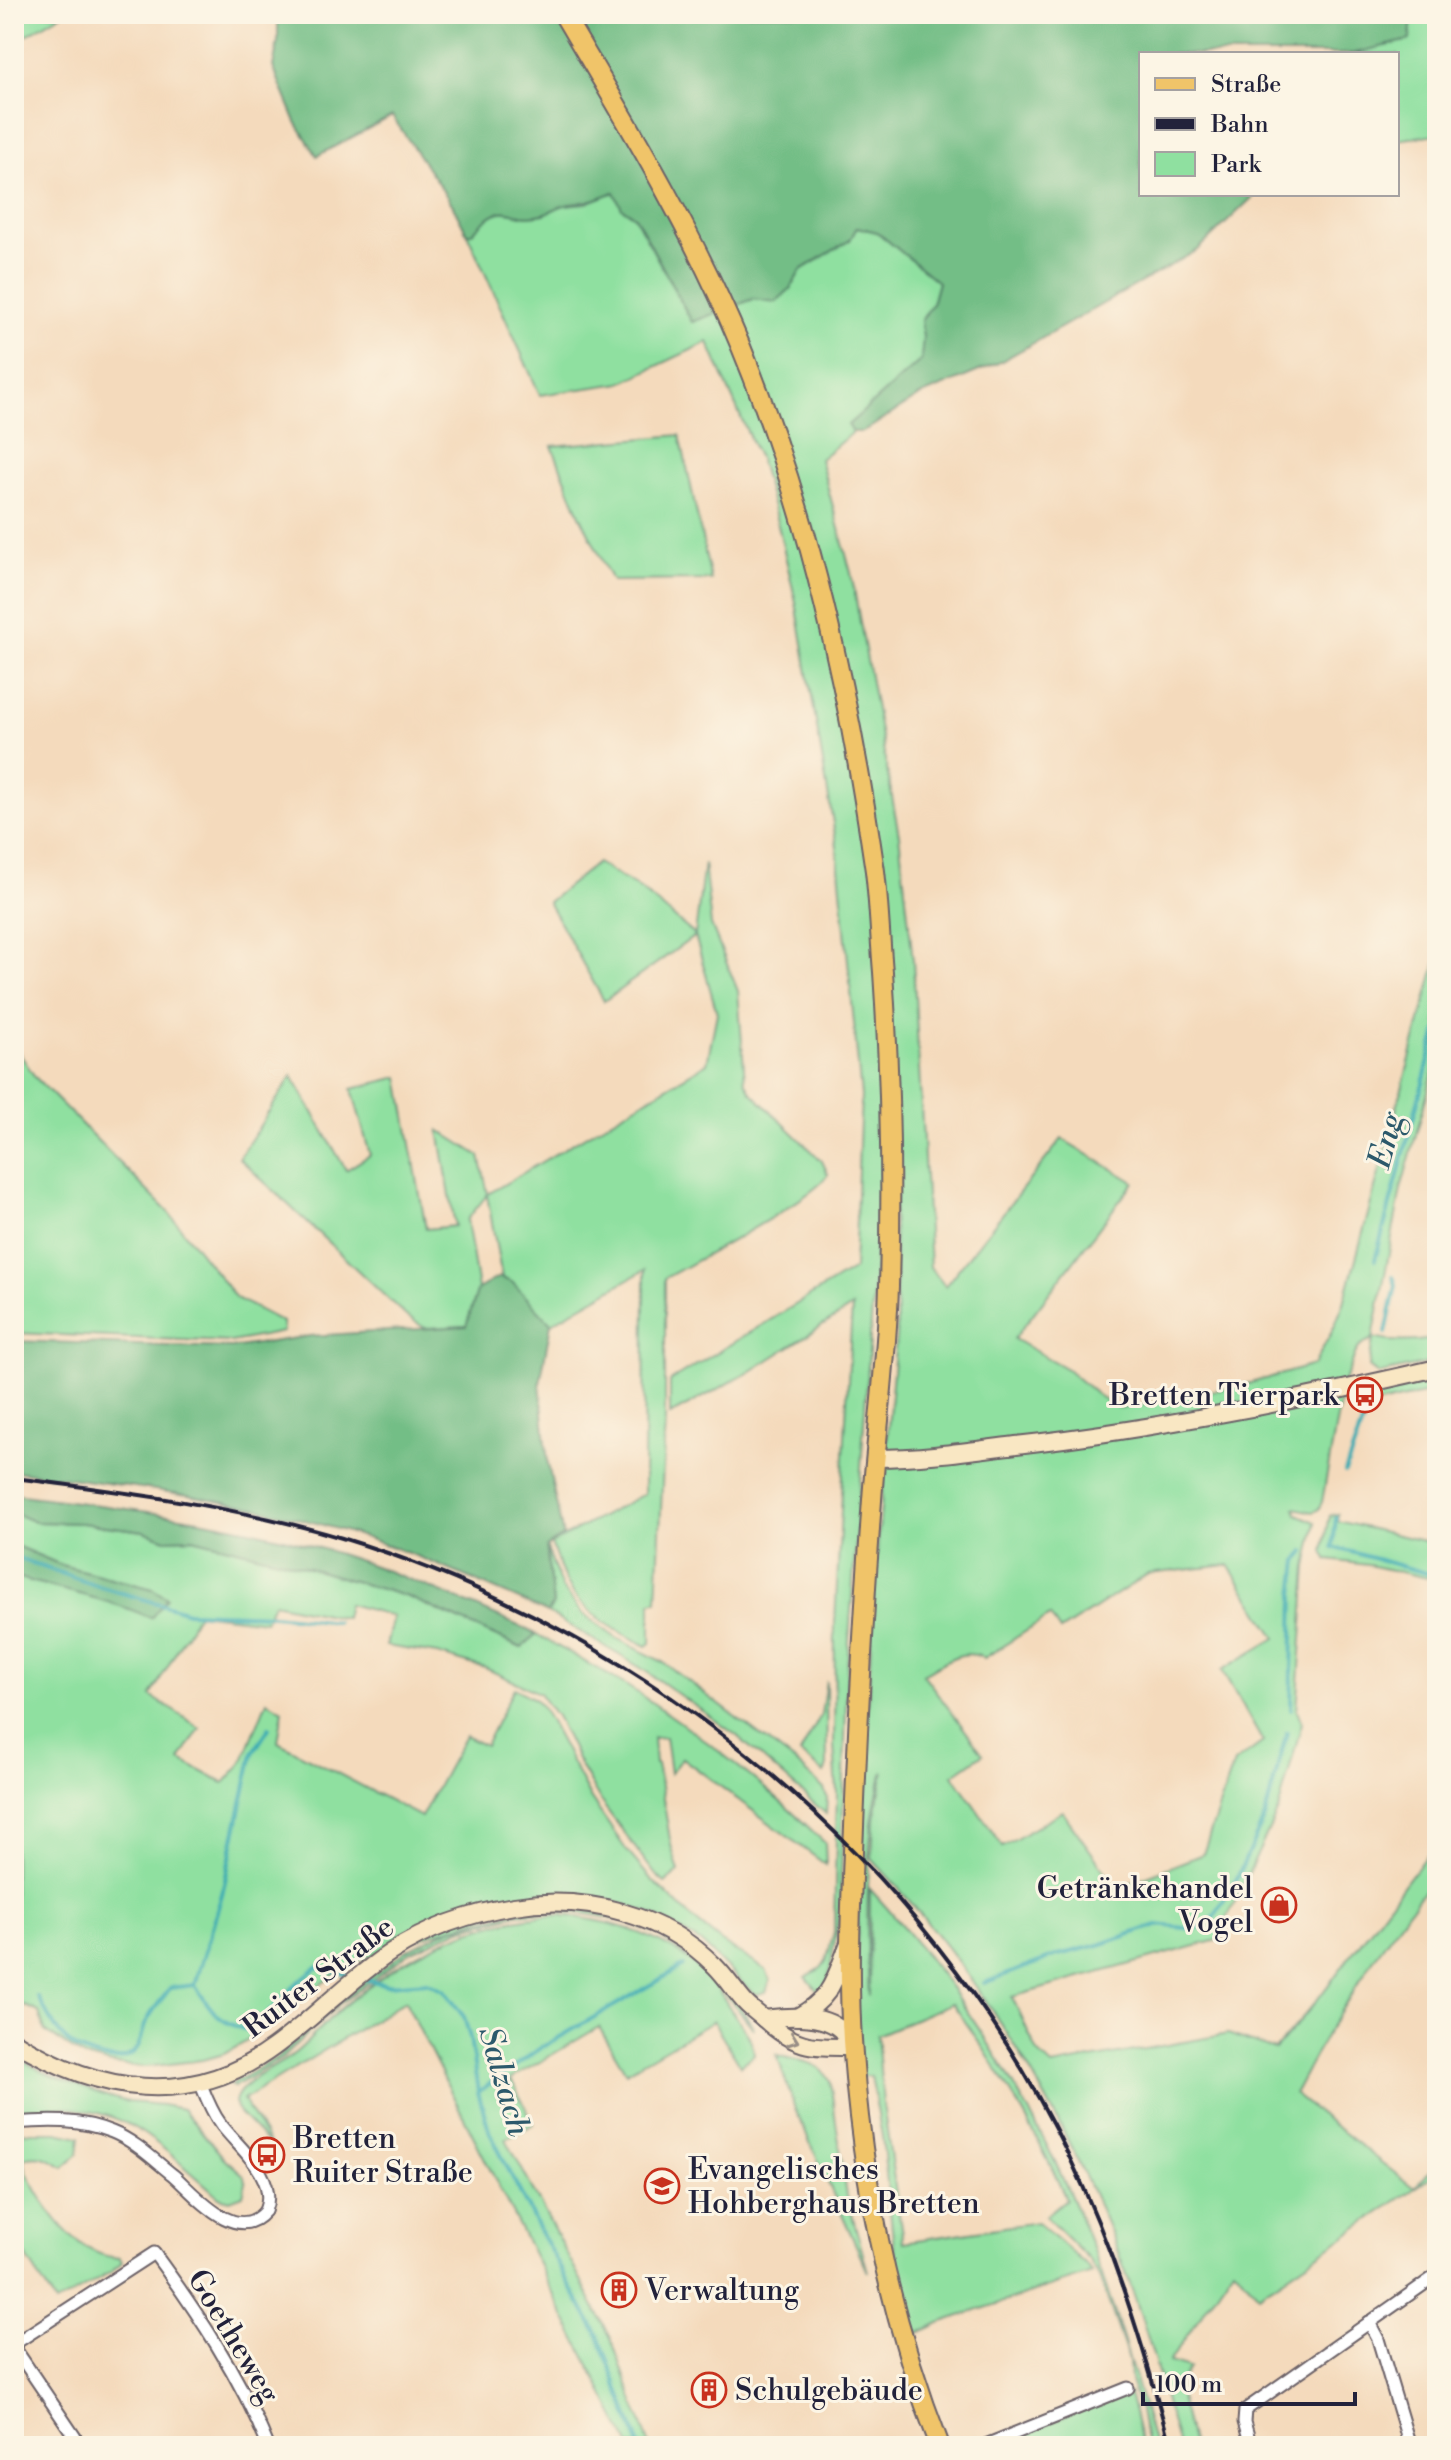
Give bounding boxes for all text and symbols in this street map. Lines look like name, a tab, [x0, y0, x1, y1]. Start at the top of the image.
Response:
legend	[1139, 52, 1399, 196]
text: Straße	[1211, 70, 1281, 100]
text: Bahn	[1210, 110, 1269, 140]
text: Park	[1211, 150, 1262, 180]
water label: Eng	[1359, 1107, 1413, 1174]
bus stop icon: Bretten Tierpark	[1346, 1376, 1384, 1414]
place label: Bretten Tierpark	[1108, 1377, 1340, 1415]
place label: Getränkehandel Vogel	[1037, 1870, 1253, 1942]
shop icon: Getränkehandel Vogel	[1260, 1886, 1298, 1924]
street label: Ruiter Straße	[235, 1908, 402, 2047]
water label: Salzach	[469, 2022, 539, 2141]
one-way arrow	[785, 2030, 799, 2046]
place label: Bretten Ruiter Straße	[292, 2120, 473, 2192]
bus stop icon: Bretten Ruiter Straße	[248, 2136, 286, 2174]
place label: Evangelisches Hohberghaus Bretten	[688, 2151, 980, 2223]
school or university icon: Evangelisches Hohberghaus Bretten	[643, 2167, 681, 2205]
street label: Goetheweg	[178, 2263, 288, 2411]
building icon: Verwaltung	[600, 2271, 638, 2309]
place label: Verwaltung	[644, 2272, 800, 2310]
scale bar	[1143, 2356, 1355, 2406]
text: 100 m	[1155, 2370, 1222, 2400]
building icon: Schulgebäude	[690, 2371, 728, 2409]
place label: Schulgebäude	[735, 2372, 923, 2410]

